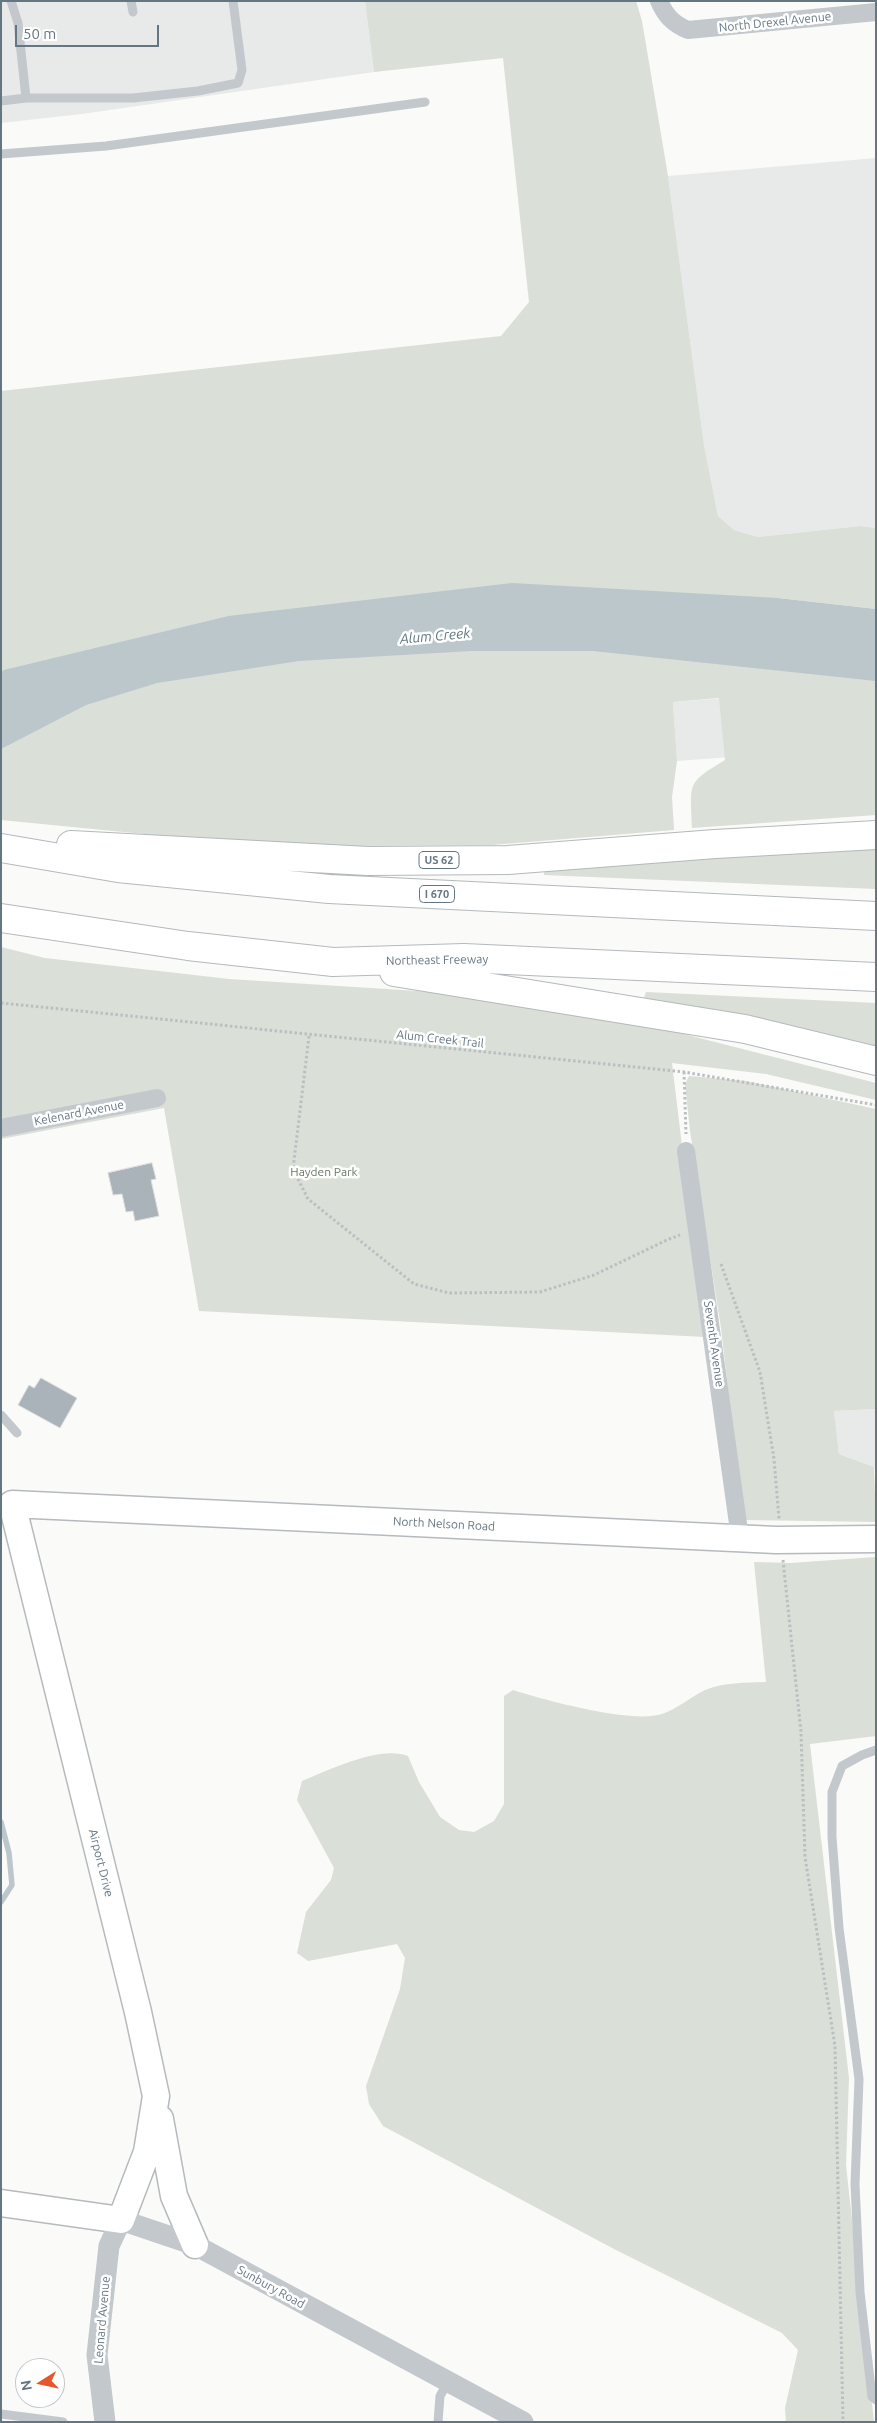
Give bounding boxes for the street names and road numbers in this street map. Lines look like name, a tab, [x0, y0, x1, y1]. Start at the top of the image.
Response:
street label: North Drexel Avenue	[718, 9, 832, 35]
road number: US 62	[419, 852, 459, 868]
road number: I 670	[420, 886, 454, 902]
street label: Northeast Freeway	[386, 952, 488, 968]
street label: Alum Creek Trail	[396, 1027, 484, 1051]
street label: Kelenard Avenue	[33, 1097, 125, 1129]
street label: Seventh Avenue	[701, 1300, 727, 1388]
street label: North Nelson Road	[393, 1514, 495, 1534]
street label: Airport Drive	[86, 1827, 116, 1899]
street label: Sunbury Road	[235, 2263, 307, 2311]
street label: Leonard Avenue	[91, 2276, 113, 2364]

